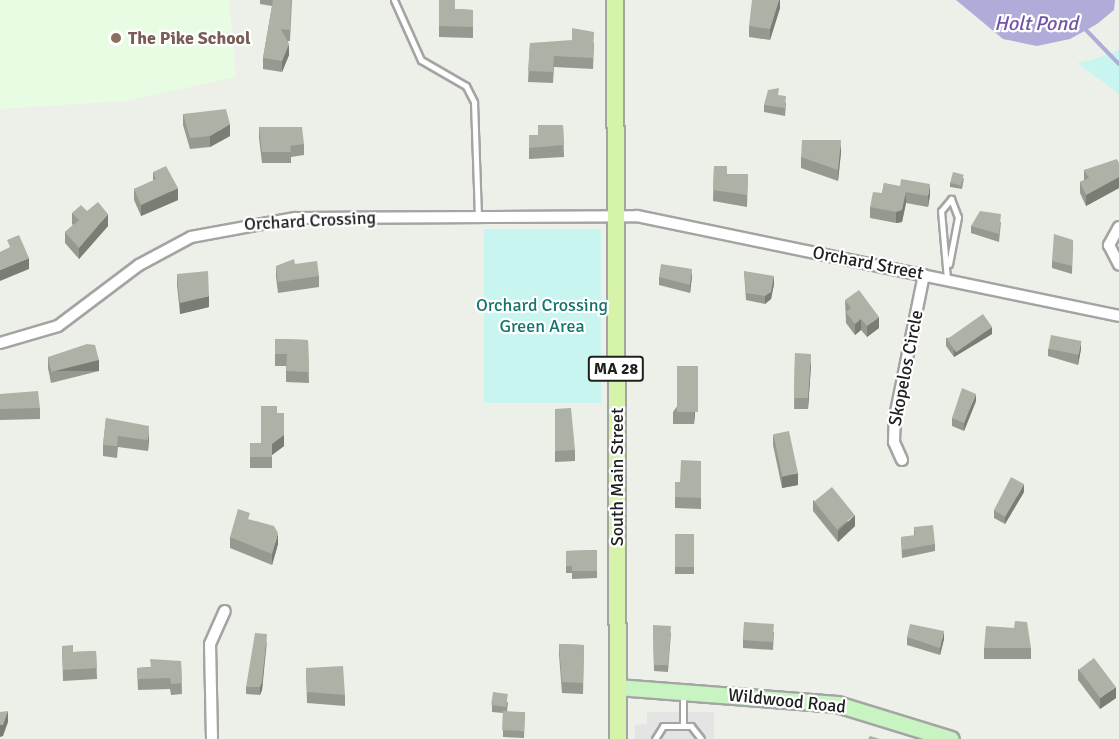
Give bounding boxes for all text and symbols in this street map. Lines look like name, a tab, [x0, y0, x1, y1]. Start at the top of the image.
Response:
water label: Holt Pond	[994, 11, 1078, 35]
place label: The Pike School	[128, 27, 251, 49]
marker: The Pike School	[109, 31, 123, 45]
street label: Orchard Crossing	[244, 207, 376, 235]
street label: Orchard Street	[811, 242, 925, 284]
park label: Orchard Crossing Green Area	[476, 295, 608, 338]
street label: Skopelos Circle	[884, 308, 928, 428]
road number: MA 28	[588, 356, 644, 382]
street label: South Main Street	[606, 408, 628, 546]
street label: Wildwood Road	[727, 684, 847, 718]

